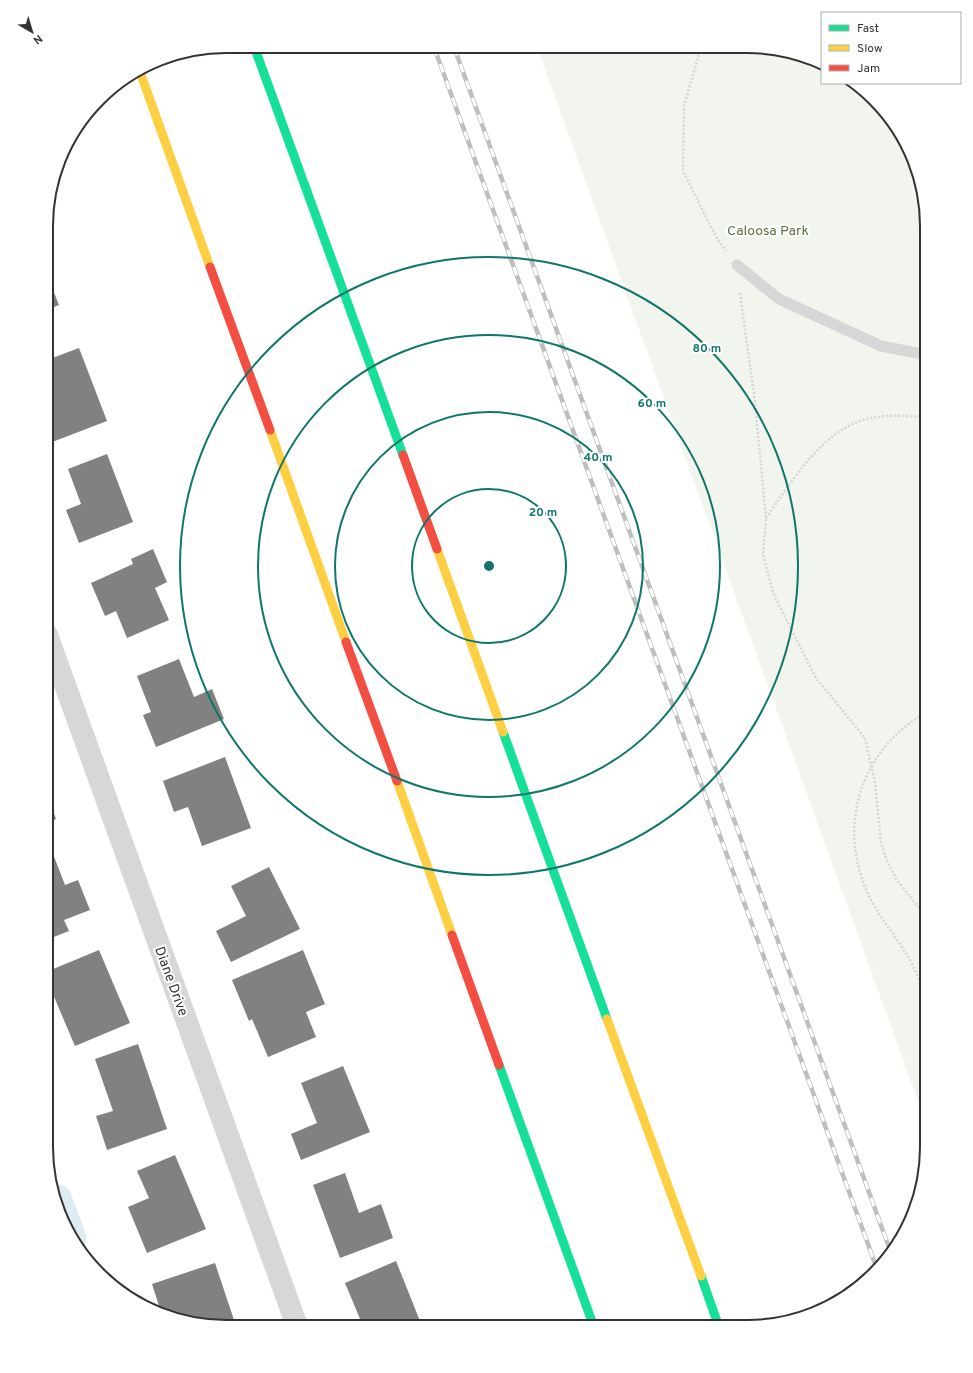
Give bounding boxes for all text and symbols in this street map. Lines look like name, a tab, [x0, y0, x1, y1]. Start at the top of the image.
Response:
north arrow	[12, 12, 52, 52]
legend	[821, 12, 961, 84]
text: Fast	[857, 21, 879, 37]
text: N	[30, 31, 45, 47]
text: Slow	[857, 41, 883, 57]
text: Jam	[857, 61, 880, 77]
park label: Caloosa Park	[727, 223, 809, 240]
text: 80 m	[693, 341, 721, 357]
text: 60 m	[638, 396, 666, 412]
text: 40 m	[583, 450, 613, 466]
text: 20 m	[529, 505, 557, 521]
centre of rings	[482, 559, 496, 573]
street label: Diane Drive	[150, 944, 191, 1019]

